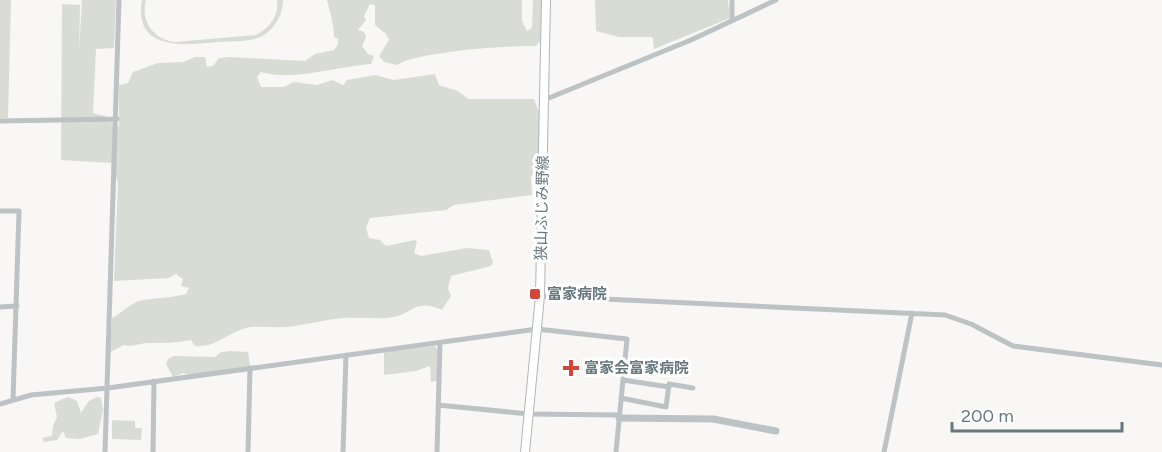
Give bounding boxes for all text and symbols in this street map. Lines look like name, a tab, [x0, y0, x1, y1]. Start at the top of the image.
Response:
street label: 狭山ふじみ野線	[532, 155, 552, 261]
place label: 富家病院	[547, 285, 607, 303]
marker: 富家病院	[528, 287, 542, 301]
marker: 富家会富家病院	[562, 359, 580, 377]
place label: 富家会富家病院	[584, 359, 689, 377]
scale bar	[952, 395, 1122, 433]
text: 200 m	[961, 405, 1014, 427]

